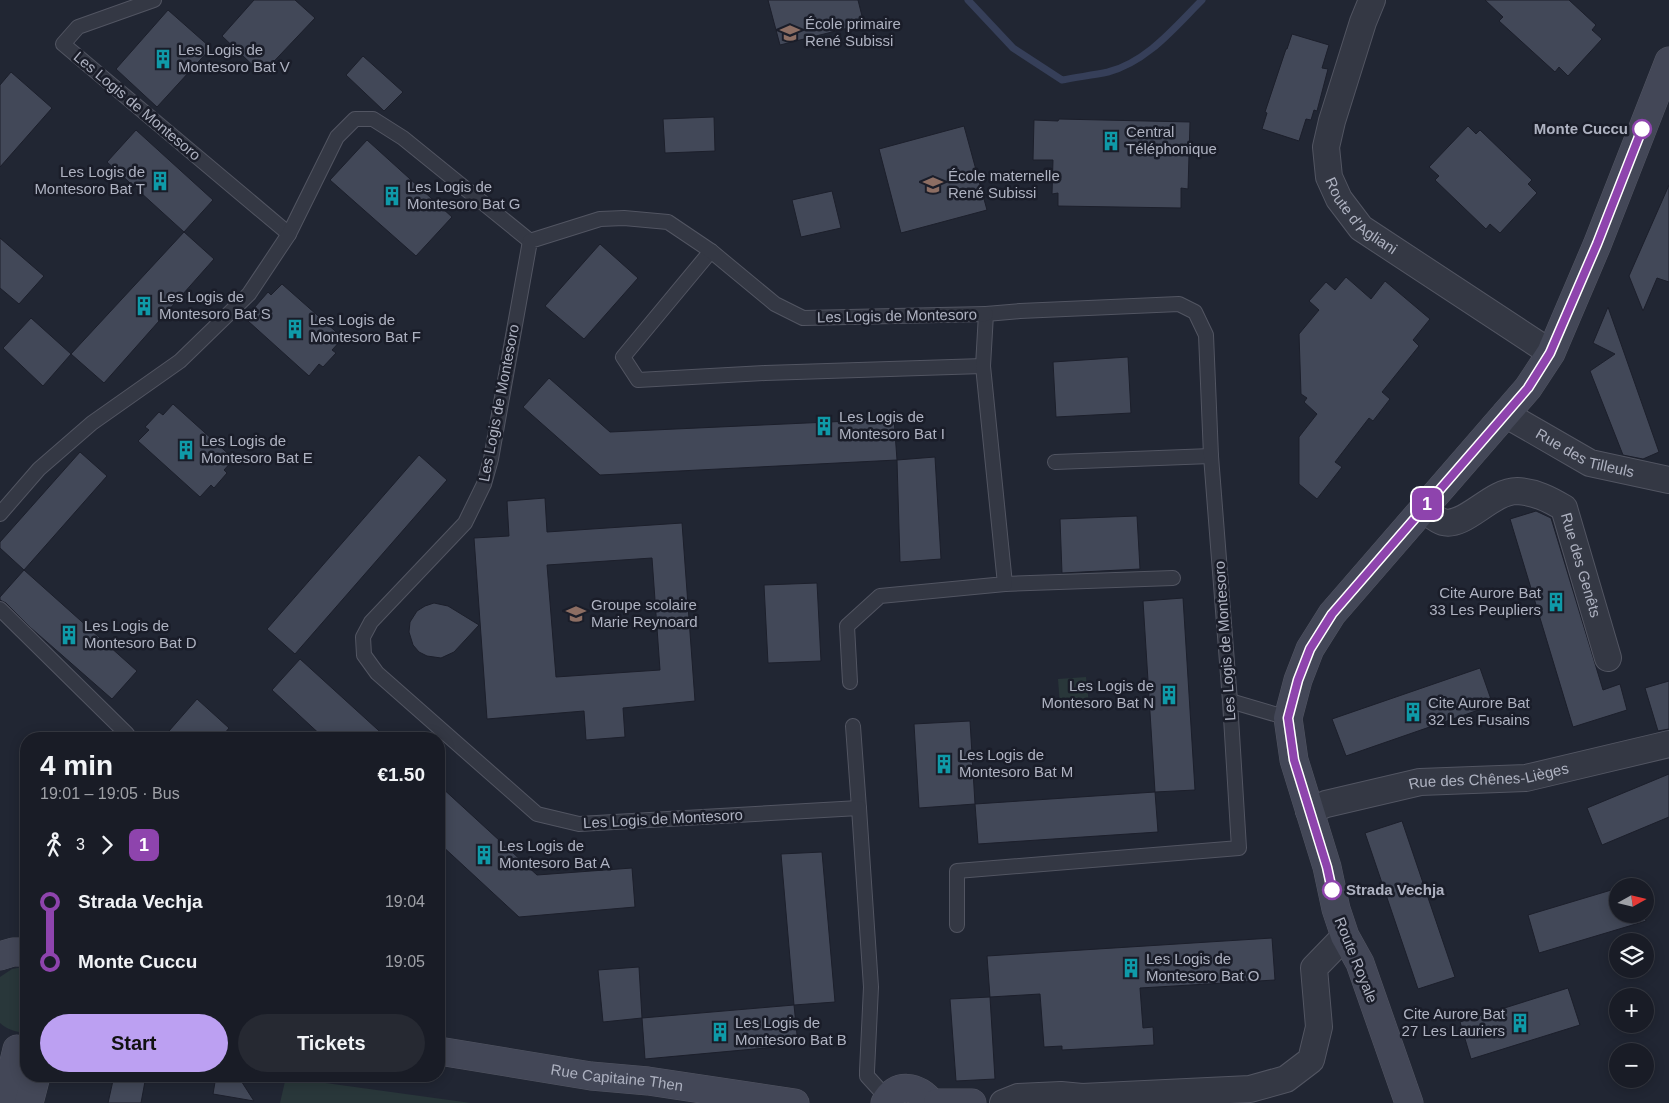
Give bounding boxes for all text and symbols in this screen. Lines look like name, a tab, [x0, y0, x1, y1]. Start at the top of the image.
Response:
place label: École primaire René Subissi	[805, 15, 901, 49]
school or university icon: École primaire René Subissi	[779, 22, 801, 44]
place label: Les Logis de Montesoro Bat V	[178, 41, 290, 75]
street label: Les Logis de Montesoro	[71, 48, 204, 164]
building icon: Les Logis de Montesoro Bat V	[152, 48, 174, 70]
marker: Monte Cuccu	[1632, 119, 1652, 139]
place label: Monte Cuccu	[1534, 120, 1628, 137]
place label: Central Téléphonique	[1126, 123, 1217, 157]
building icon: Central Téléphonique	[1100, 130, 1122, 152]
place label: Les Logis de Montesoro Bat T	[34, 163, 145, 197]
place label: École maternelle René Subissi	[948, 167, 1060, 201]
building icon: Les Logis de Montesoro Bat T	[149, 170, 171, 192]
school or university icon: École maternelle René Subissi	[922, 174, 944, 196]
street label: Route d'Agliani	[1322, 175, 1400, 257]
place label: Les Logis de Montesoro Bat G	[407, 178, 520, 212]
building icon: Les Logis de Montesoro Bat G	[381, 185, 403, 207]
place label: Les Logis de Montesoro Bat S	[159, 288, 271, 322]
building icon: Les Logis de Montesoro Bat S	[133, 295, 155, 317]
street label: Les Logis de Montesoro	[817, 306, 977, 325]
place label: Les Logis de Montesoro Bat F	[310, 311, 421, 345]
building icon: Les Logis de Montesoro Bat F	[284, 318, 306, 340]
street label: Les Logis de Montesoro	[475, 323, 522, 483]
place label: Les Logis de Montesoro Bat I	[839, 408, 945, 442]
building icon: Les Logis de Montesoro Bat I	[813, 415, 835, 437]
street label: Rue des Tilleuls	[1533, 425, 1636, 480]
place label: Les Logis de Montesoro Bat E	[201, 432, 313, 466]
building icon: Les Logis de Montesoro Bat E	[175, 439, 197, 461]
line badge: 1	[1411, 488, 1443, 520]
text: 1	[1422, 494, 1432, 514]
street label: Rue des Genêts	[1558, 511, 1605, 619]
street label: Les Logis de Montesoro	[1210, 561, 1239, 721]
place label: Cite Aurore Bat 33 Les Peupliers	[1429, 584, 1542, 618]
building icon: Cite Aurore Bat 33 Les Peupliers	[1545, 591, 1567, 613]
place label: Groupe scolaire Marie Reynoard	[591, 596, 698, 630]
school or university icon: Groupe scolaire Marie Reynoard	[565, 603, 587, 625]
place label: Les Logis de Montesoro Bat D	[84, 617, 197, 651]
building icon: Les Logis de Montesoro Bat D	[58, 624, 80, 646]
place label: Les Logis de Montesoro Bat N	[1041, 677, 1154, 711]
building icon: Les Logis de Montesoro Bat N	[1158, 684, 1180, 706]
place label: Cite Aurore Bat 32 Les Fusains	[1428, 694, 1531, 728]
building icon: Cite Aurore Bat 32 Les Fusains	[1402, 701, 1424, 723]
place label: Les Logis de Montesoro Bat M	[959, 746, 1073, 780]
text: 4 min	[40, 750, 113, 781]
building icon: Les Logis de Montesoro Bat M	[933, 753, 955, 775]
street label: Rue des Chênes-Lièges	[1407, 759, 1570, 792]
text: €1.50	[377, 764, 425, 785]
text: 19:01 – 19:05 · Bus	[40, 785, 180, 802]
street label: Les Logis de Montesoro	[583, 806, 743, 831]
icon: walk	[40, 831, 68, 859]
icon: forward	[93, 831, 121, 859]
text: 1	[139, 835, 149, 855]
text: 3	[76, 836, 85, 853]
place label: Les Logis de Montesoro Bat A	[499, 837, 610, 871]
building icon: Les Logis de Montesoro Bat A	[473, 844, 495, 866]
north arrow	[1609, 878, 1654, 922]
map controls	[1609, 878, 1654, 1088]
marker: Strada Vechja	[1322, 880, 1342, 900]
place label: Strada Vechja	[1346, 881, 1445, 898]
text: Strada Vechja	[78, 891, 203, 912]
text: 19:04	[385, 893, 425, 910]
street label: Route Royale	[1332, 914, 1381, 1005]
button: layers	[1609, 933, 1654, 978]
place label: Les Logis de Montesoro Bat O	[1146, 950, 1259, 984]
text: Monte Cuccu	[78, 951, 197, 972]
text: 19:05	[385, 953, 425, 970]
building icon: Les Logis de Montesoro Bat O	[1120, 957, 1142, 979]
button: +	[1609, 988, 1654, 1033]
place label: Cite Aurore Bat 27 Les Lauriers	[1402, 1005, 1506, 1039]
building icon: Cite Aurore Bat 27 Les Lauriers	[1509, 1012, 1531, 1034]
button: Start	[40, 1014, 228, 1072]
button: Tickets	[238, 1014, 425, 1072]
place label: Les Logis de Montesoro Bat B	[735, 1014, 847, 1048]
building icon: Les Logis de Montesoro Bat B	[709, 1021, 731, 1043]
button: −	[1609, 1043, 1654, 1088]
street label: Rue Capitaine Then	[550, 1061, 684, 1094]

